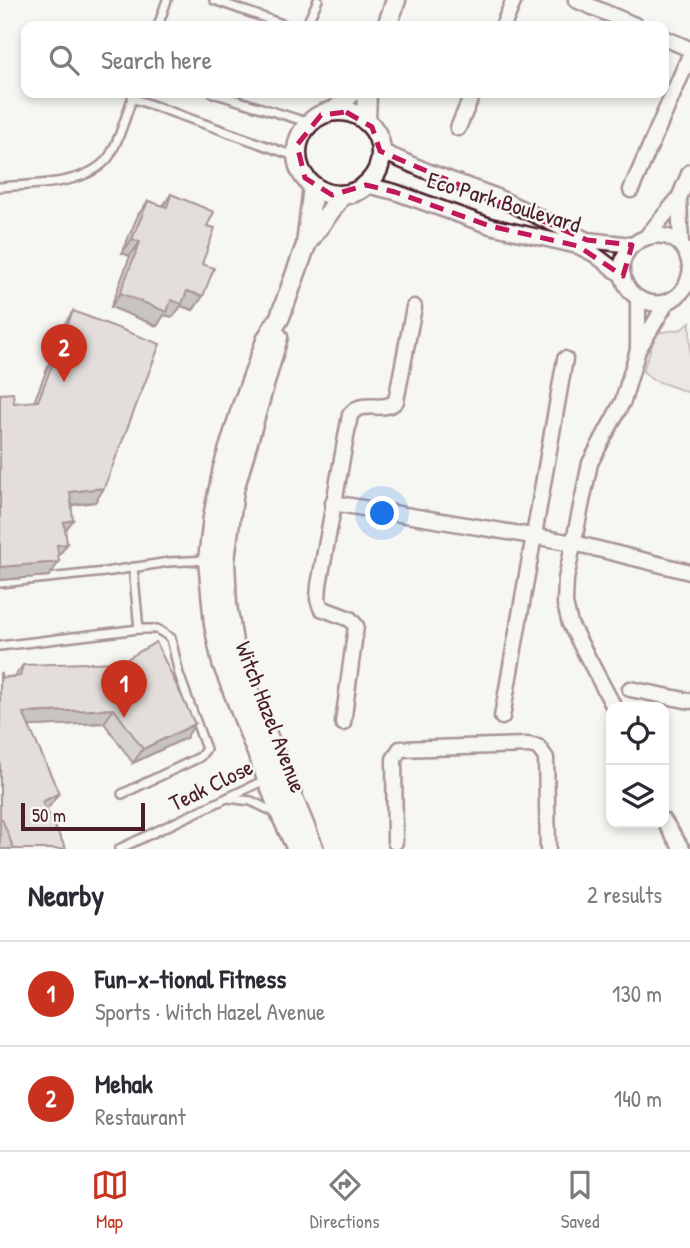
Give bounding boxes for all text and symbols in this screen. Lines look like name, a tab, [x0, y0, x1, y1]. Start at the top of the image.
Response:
search box	[21, 21, 669, 98]
icon: search	[45, 41, 83, 79]
text: Search here	[101, 42, 212, 77]
street label: Eco Park Boulevard	[424, 163, 585, 240]
pin: 2	[41, 324, 87, 382]
your location	[365, 496, 399, 530]
street label: Witch Hazel Avenue	[228, 637, 315, 797]
pin: 1	[101, 660, 147, 718]
map controls	[606, 702, 669, 828]
button: locate	[606, 702, 669, 765]
street label: Teak Close	[164, 751, 258, 818]
button: layers	[606, 765, 669, 828]
scale bar	[21, 800, 145, 832]
text: 50 m	[32, 802, 66, 828]
text: Nearby	[28, 875, 104, 915]
text: 2 results	[587, 879, 662, 910]
text: Fun-x-tional Fitness	[95, 961, 286, 996]
text: 1	[47, 978, 55, 1009]
text: 130 m	[612, 978, 662, 1009]
text: Sports · Witch Hazel Avenue	[95, 996, 325, 1027]
text: Mehak	[95, 1066, 153, 1101]
text: 2	[46, 1083, 56, 1114]
text: 140 m	[614, 1083, 662, 1114]
text: Restaurant	[95, 1101, 186, 1132]
tab: Map	[91, 1166, 129, 1234]
tab: Directions	[310, 1166, 380, 1234]
tab: Saved	[561, 1166, 599, 1234]

